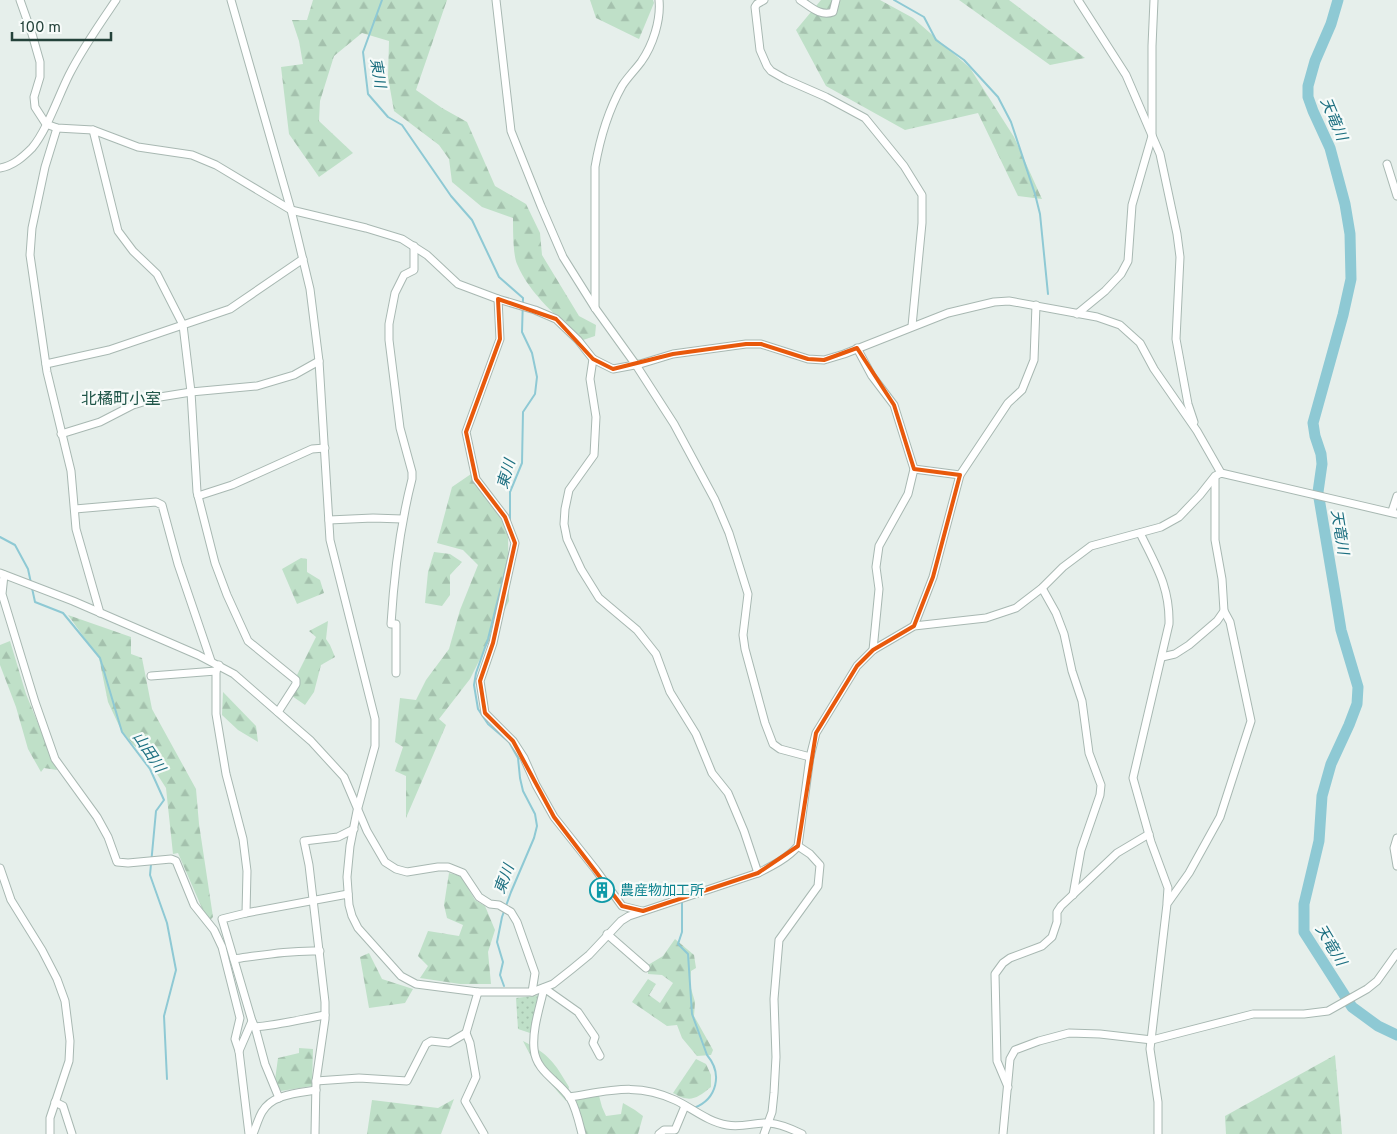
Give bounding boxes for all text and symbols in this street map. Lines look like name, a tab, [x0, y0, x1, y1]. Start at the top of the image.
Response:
scale bar	[12, 10, 111, 42]
text: 100 m	[20, 19, 61, 38]
water label: 東川	[365, 57, 389, 92]
water label: 天竜川	[1315, 95, 1351, 146]
district label: 北橘町小室	[81, 390, 161, 410]
water label: 東川	[494, 455, 521, 491]
water label: 天竜川	[1326, 509, 1352, 558]
water label: 山田川	[127, 729, 169, 778]
water label: 東川	[491, 860, 520, 897]
building icon: 農産物加工所	[589, 877, 615, 903]
place label: 農産物加工所	[620, 882, 704, 900]
water label: 天竜川	[1310, 922, 1350, 972]

